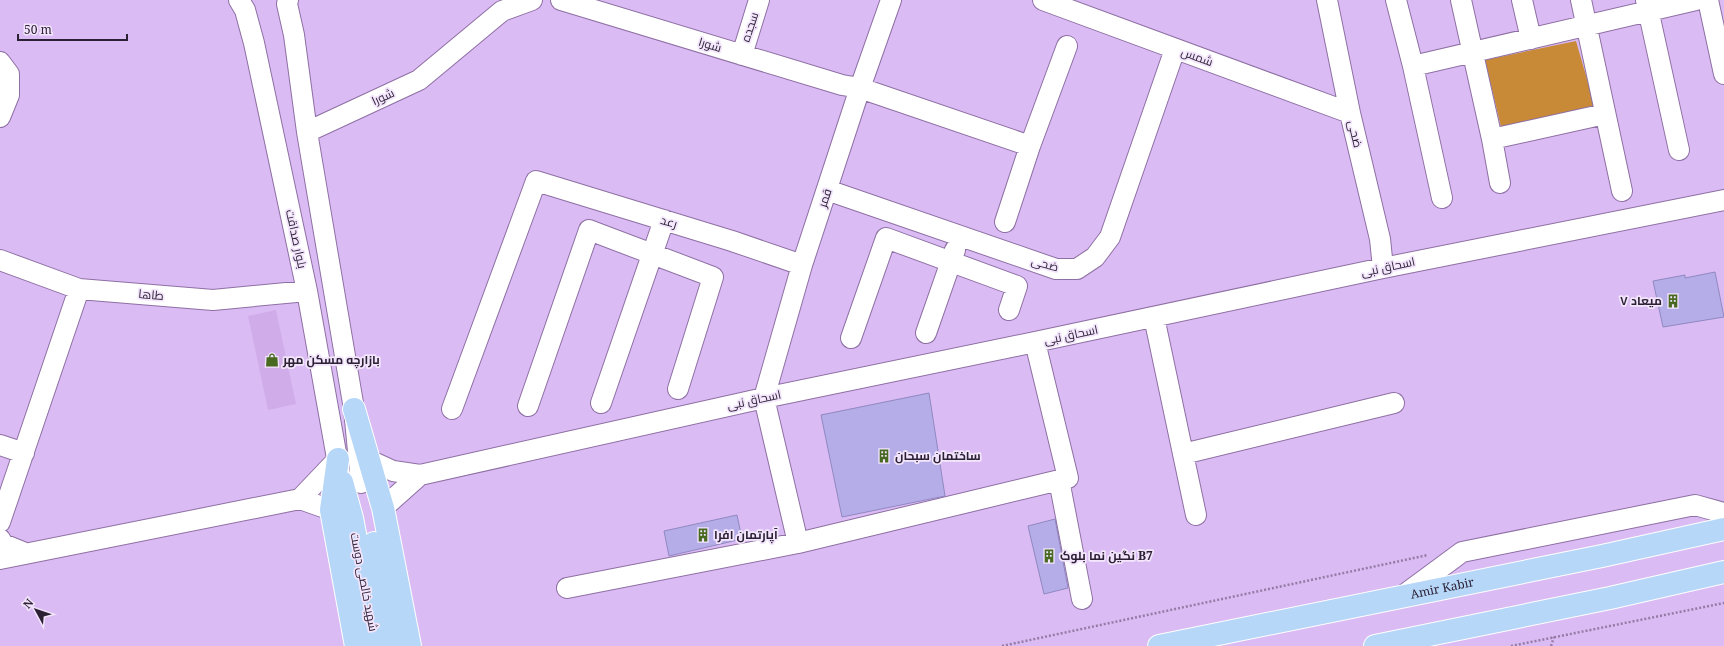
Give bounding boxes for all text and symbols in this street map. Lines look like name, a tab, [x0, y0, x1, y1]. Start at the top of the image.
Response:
street label: سجده	[737, 10, 762, 44]
scale bar	[18, 16, 127, 42]
text: 50 m	[24, 21, 52, 38]
street label: شورا	[697, 33, 724, 56]
street label: شمس	[1179, 43, 1216, 70]
street label: شورا	[369, 84, 397, 109]
street label: ضحی	[1344, 118, 1367, 149]
street label: قمر	[813, 186, 836, 210]
street label: بلوار صداقت	[282, 208, 311, 270]
street label: رعد	[659, 211, 680, 232]
street label: ضحی	[1030, 252, 1061, 275]
street label: اسحاق نبی	[1359, 253, 1416, 281]
street label: طاها	[138, 285, 165, 304]
place label: میعاد ۷	[1620, 292, 1662, 309]
building icon: میعاد ۷	[1665, 293, 1681, 309]
street label: اسحاق نبی	[1042, 321, 1099, 349]
place label: بازارچه مسکن مهر	[282, 351, 380, 369]
shop icon: بازارچه مسکن مهر	[264, 352, 280, 368]
street label: اسحاق نبی	[725, 386, 782, 414]
place label: ساختمان سبحان	[895, 447, 981, 464]
building icon: ساختمان سبحان	[876, 448, 892, 464]
place label: آپارتمان افرا	[714, 526, 778, 544]
building icon: آپارتمان افرا	[695, 527, 711, 543]
street label: شهید خالصی دوست	[347, 531, 382, 633]
place label: نگین نما بلوک B7	[1060, 547, 1153, 564]
building icon: نگین نما بلوک B7	[1041, 548, 1057, 564]
street label: Amir Kabir	[1409, 573, 1476, 603]
north arrow	[16, 590, 56, 630]
text: N	[19, 595, 37, 611]

